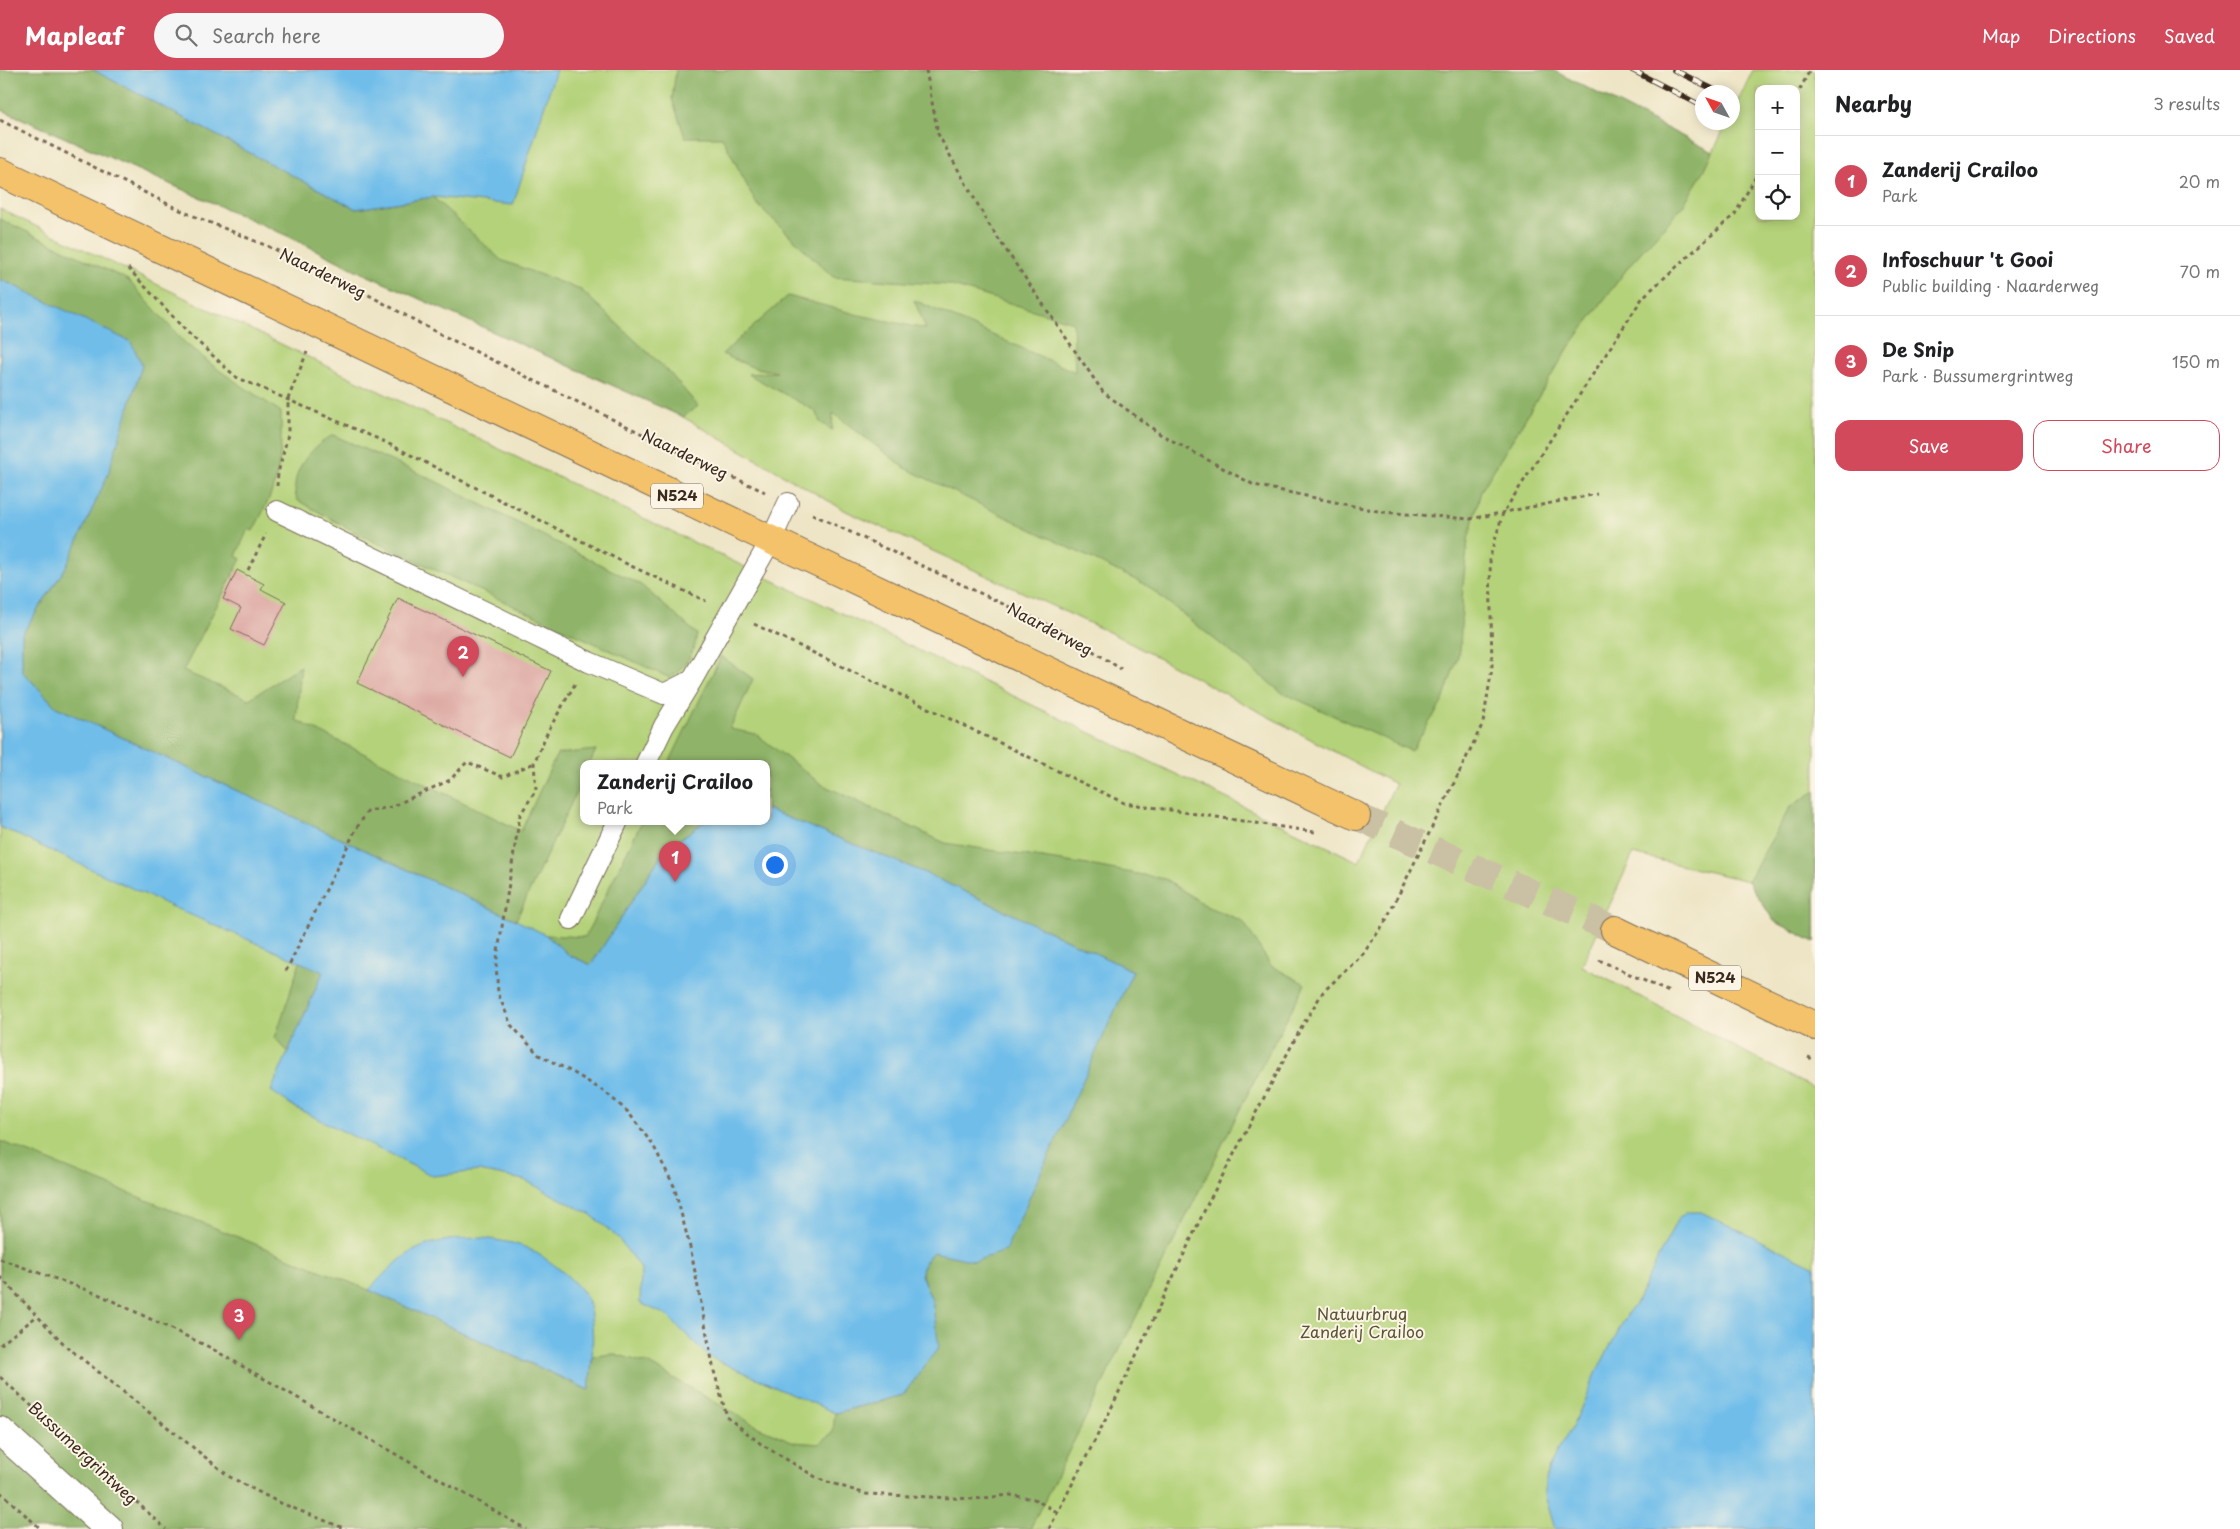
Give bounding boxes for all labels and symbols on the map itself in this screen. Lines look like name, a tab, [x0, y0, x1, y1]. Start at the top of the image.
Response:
north arrow	[1695, 85, 1740, 130]
street label: Naarderweg	[276, 241, 371, 303]
street label: Naarderweg	[638, 422, 733, 484]
road number: N524	[651, 484, 703, 508]
street label: Naarderweg	[1004, 596, 1097, 661]
pin: 2	[447, 636, 479, 677]
pin: 1	[659, 841, 691, 882]
your location	[762, 852, 788, 878]
road number: N524	[1689, 966, 1741, 990]
pin: 3	[223, 1299, 255, 1340]
park label: Natuurbrug Zanderij Crailoo	[1300, 1301, 1424, 1343]
street label: Bussumergrintweg	[24, 1395, 144, 1509]

